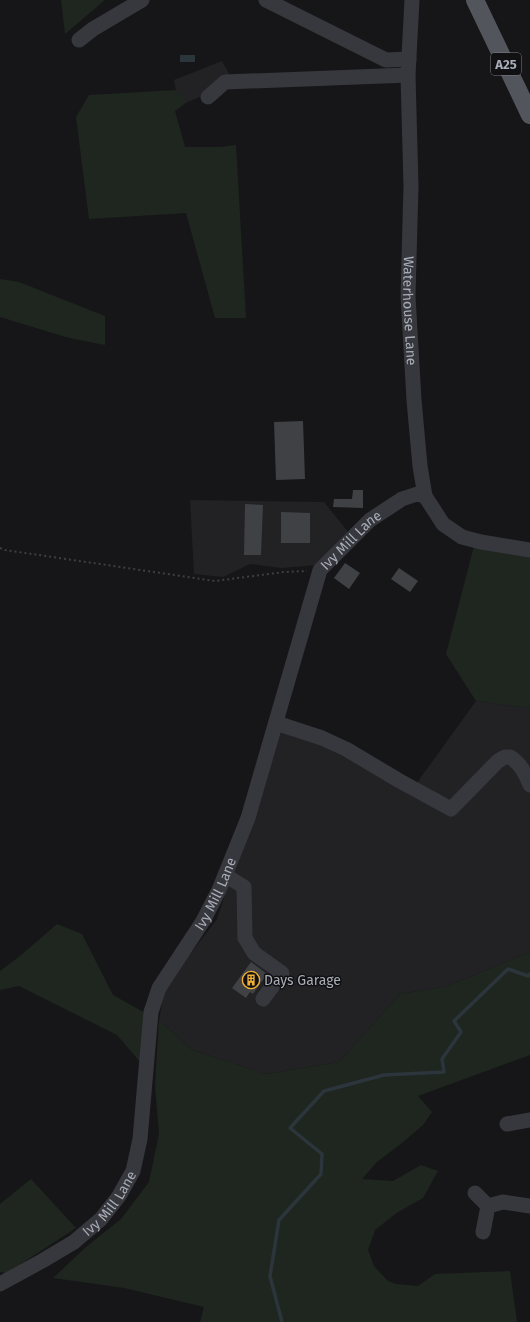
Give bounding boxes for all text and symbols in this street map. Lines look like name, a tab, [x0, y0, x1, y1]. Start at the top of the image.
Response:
road number: A25	[491, 53, 521, 75]
street label: Waterhouse Lane	[399, 256, 420, 366]
street label: Ivy Mill Lane	[317, 506, 385, 573]
street label: Ivy Mill Lane	[191, 855, 240, 934]
building icon: Days Garage	[241, 970, 261, 990]
place label: Days Garage	[264, 972, 341, 989]
street label: Ivy Mill Lane	[79, 1168, 140, 1240]

